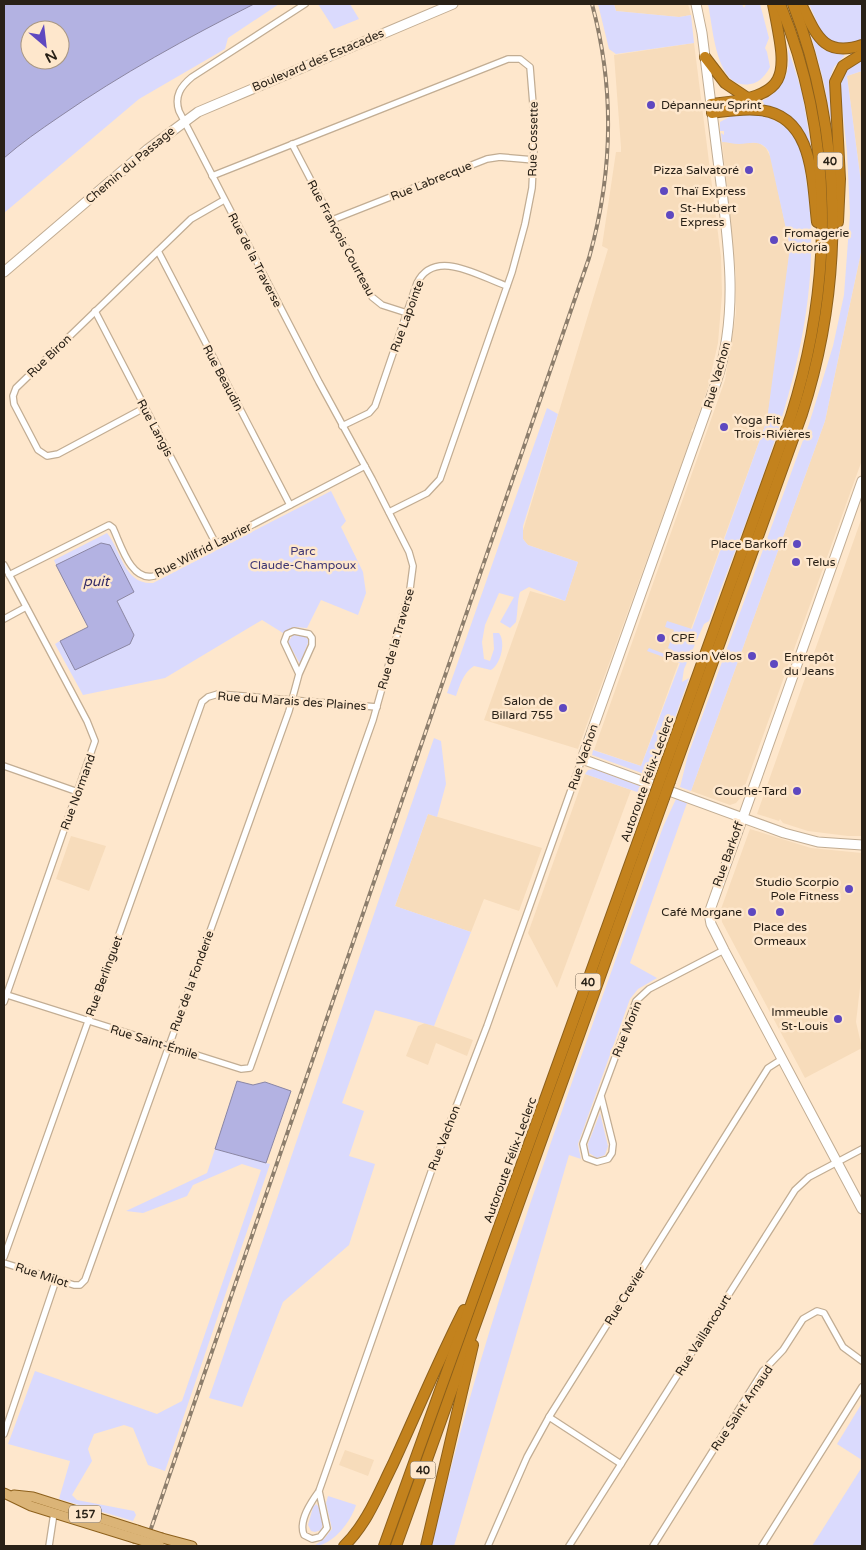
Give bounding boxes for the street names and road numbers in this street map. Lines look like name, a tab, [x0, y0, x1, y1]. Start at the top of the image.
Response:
street label: Boulevard des Estacades	[250, 26, 386, 94]
street label: Rue Cossette	[525, 101, 541, 177]
street label: Chemin du Passage	[83, 124, 178, 206]
road number: 40	[818, 153, 842, 170]
street label: Rue Labrecque	[388, 158, 474, 204]
street label: Rue François Courteau	[304, 178, 378, 298]
street label: Rue de la Traverse	[225, 210, 285, 310]
street label: Rue Lapointe	[387, 278, 427, 354]
street label: Rue Biron	[24, 332, 74, 380]
street label: Rue Vachon	[701, 340, 733, 410]
street label: Rue Beaudin	[200, 343, 246, 413]
street label: Rue Langis	[134, 397, 176, 459]
street label: Rue Wilfrid Laurier	[152, 519, 254, 580]
street label: Rue de la Traverse	[375, 587, 417, 691]
street label: Rue du Marais des Plaines	[217, 689, 367, 713]
street label: Autoroute Félix-Leclerc	[618, 714, 676, 844]
street label: Rue Vachon	[565, 722, 601, 792]
street label: Rue Normand	[58, 752, 98, 832]
street label: Rue Barkoff	[710, 819, 747, 889]
street label: Rue de la Fonderie	[167, 928, 217, 1033]
street label: Rue Berlinguet	[83, 933, 125, 1018]
road number: 40	[576, 974, 600, 990]
street label: Rue Morin	[609, 999, 645, 1059]
street label: Rue Saint-Émile	[108, 1022, 200, 1062]
street label: Autoroute Félix-Leclerc	[481, 1095, 539, 1225]
street label: Rue Vachon	[425, 1104, 463, 1172]
street label: Rue Milot	[14, 1260, 71, 1290]
street label: Rue Crevier	[602, 1264, 649, 1328]
street label: Rue Vaillancourt	[672, 1291, 734, 1378]
street label: Rue Saint Arnaud	[708, 1363, 776, 1453]
road number: 40	[410, 1462, 436, 1478]
road number: 157	[69, 1506, 101, 1522]

